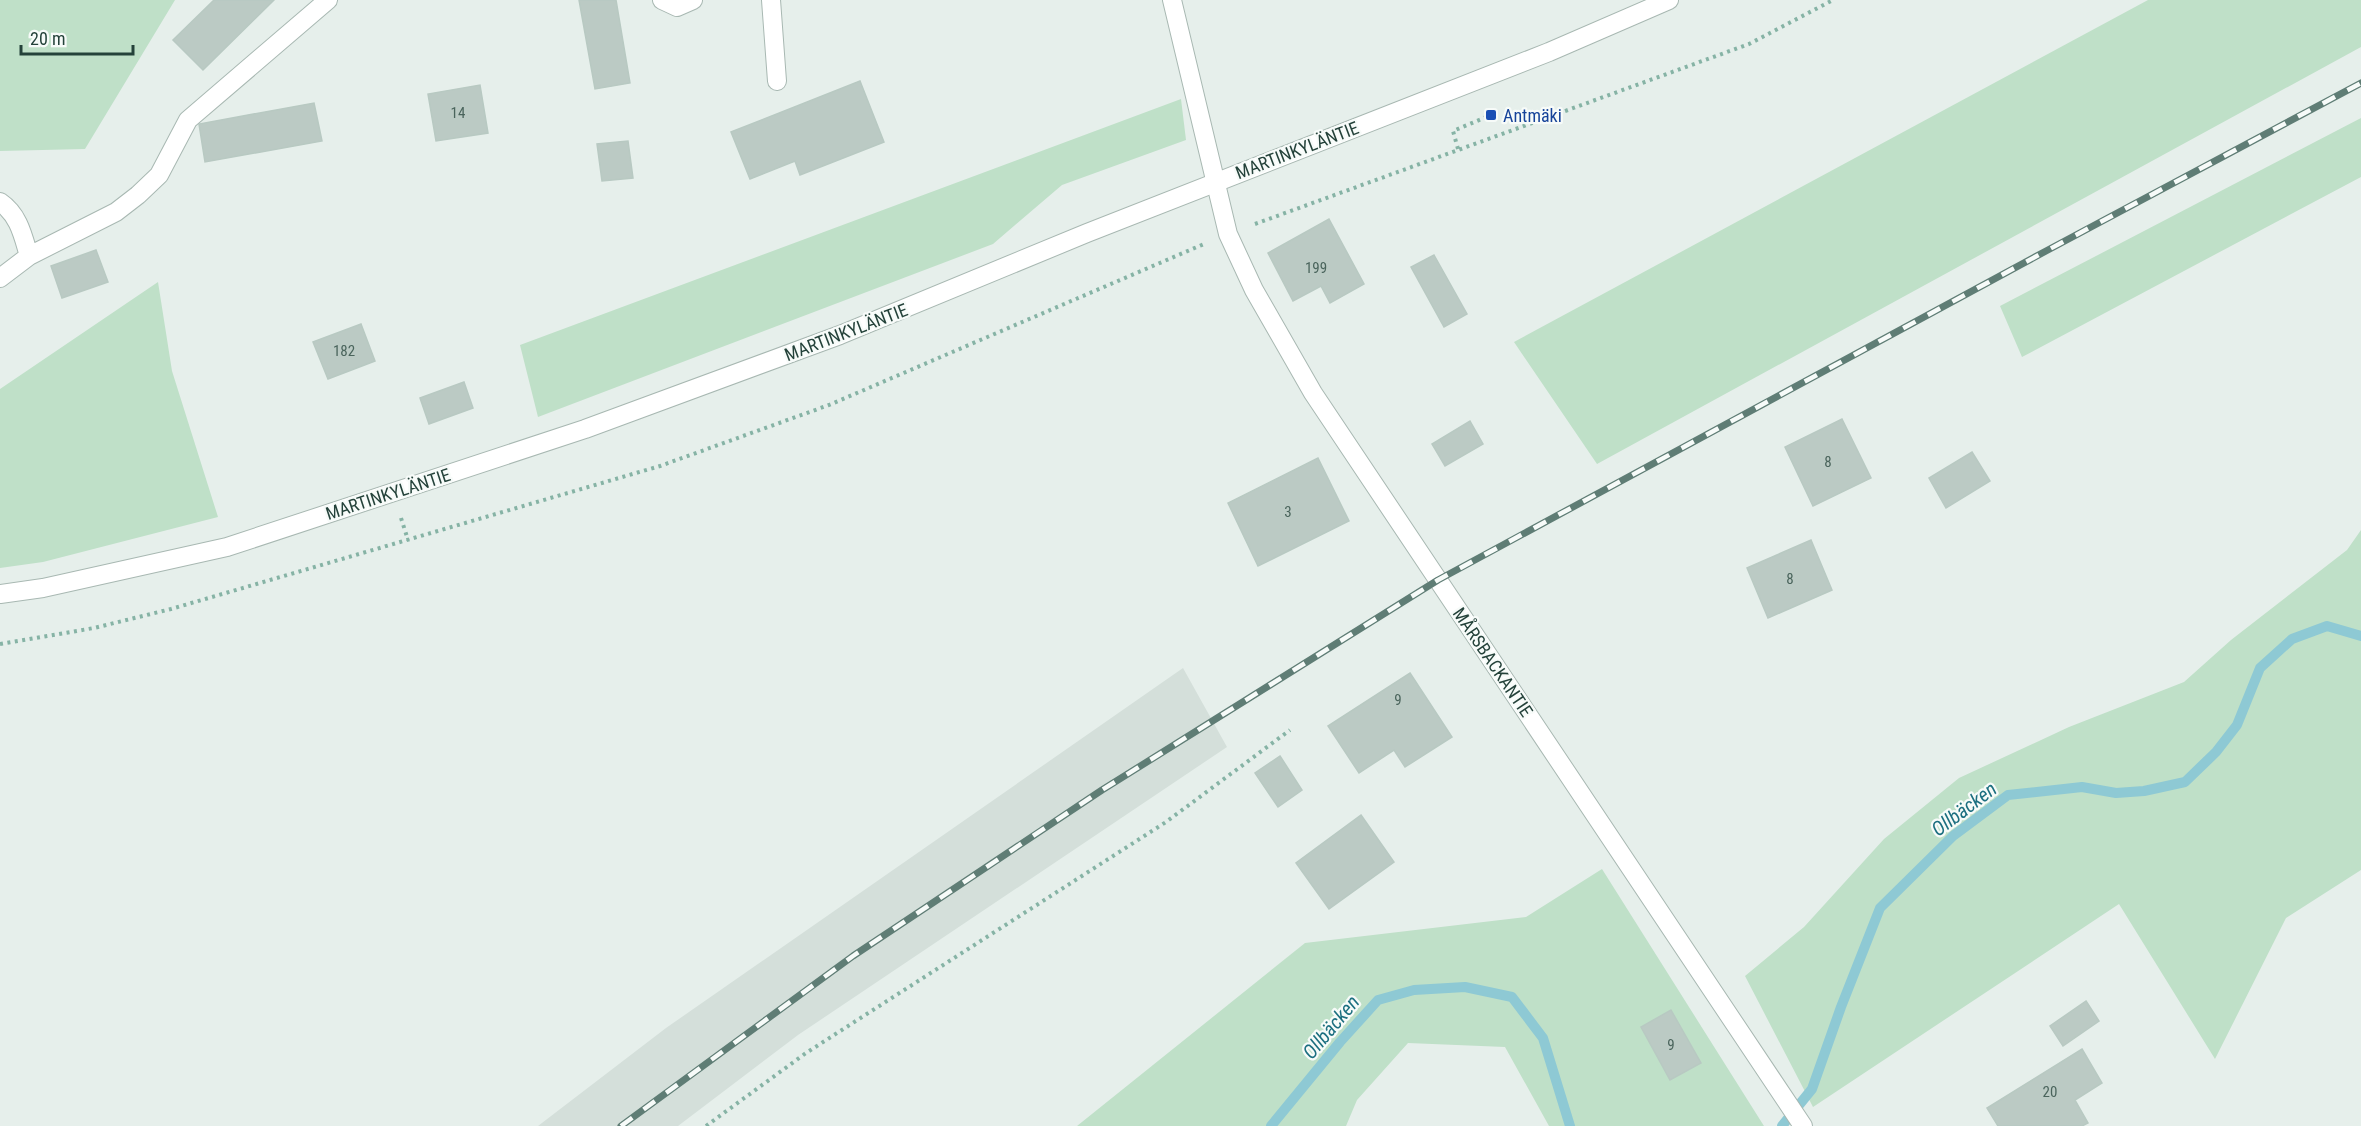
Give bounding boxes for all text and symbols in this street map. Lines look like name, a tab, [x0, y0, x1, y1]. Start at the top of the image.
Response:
scale bar	[21, 18, 134, 56]
text: 20 m	[30, 28, 65, 49]
house number: 14	[451, 104, 465, 122]
place label: Antmäki	[1503, 105, 1562, 126]
marker: Antmäki	[1484, 108, 1498, 122]
street label: MARTINKYLÄNTIE	[1233, 117, 1362, 183]
house number: 199	[1305, 259, 1327, 277]
street label: MARTINKYLÄNTIE	[782, 299, 911, 365]
house number: 182	[333, 342, 355, 360]
house number: 8	[1824, 453, 1832, 471]
street label: MARTINKYLÄNTIE	[323, 464, 453, 524]
house number: 3	[1284, 503, 1292, 521]
house number: 8	[1786, 570, 1794, 588]
street label: MÅRSBACKANTIE	[1449, 603, 1538, 721]
house number: 9	[1394, 691, 1402, 709]
water label: Ollbäcken	[1927, 777, 2001, 841]
water label: Ollbäcken	[1298, 990, 1364, 1064]
house number: 9	[1667, 1036, 1675, 1054]
house number: 20	[2043, 1083, 2057, 1101]

